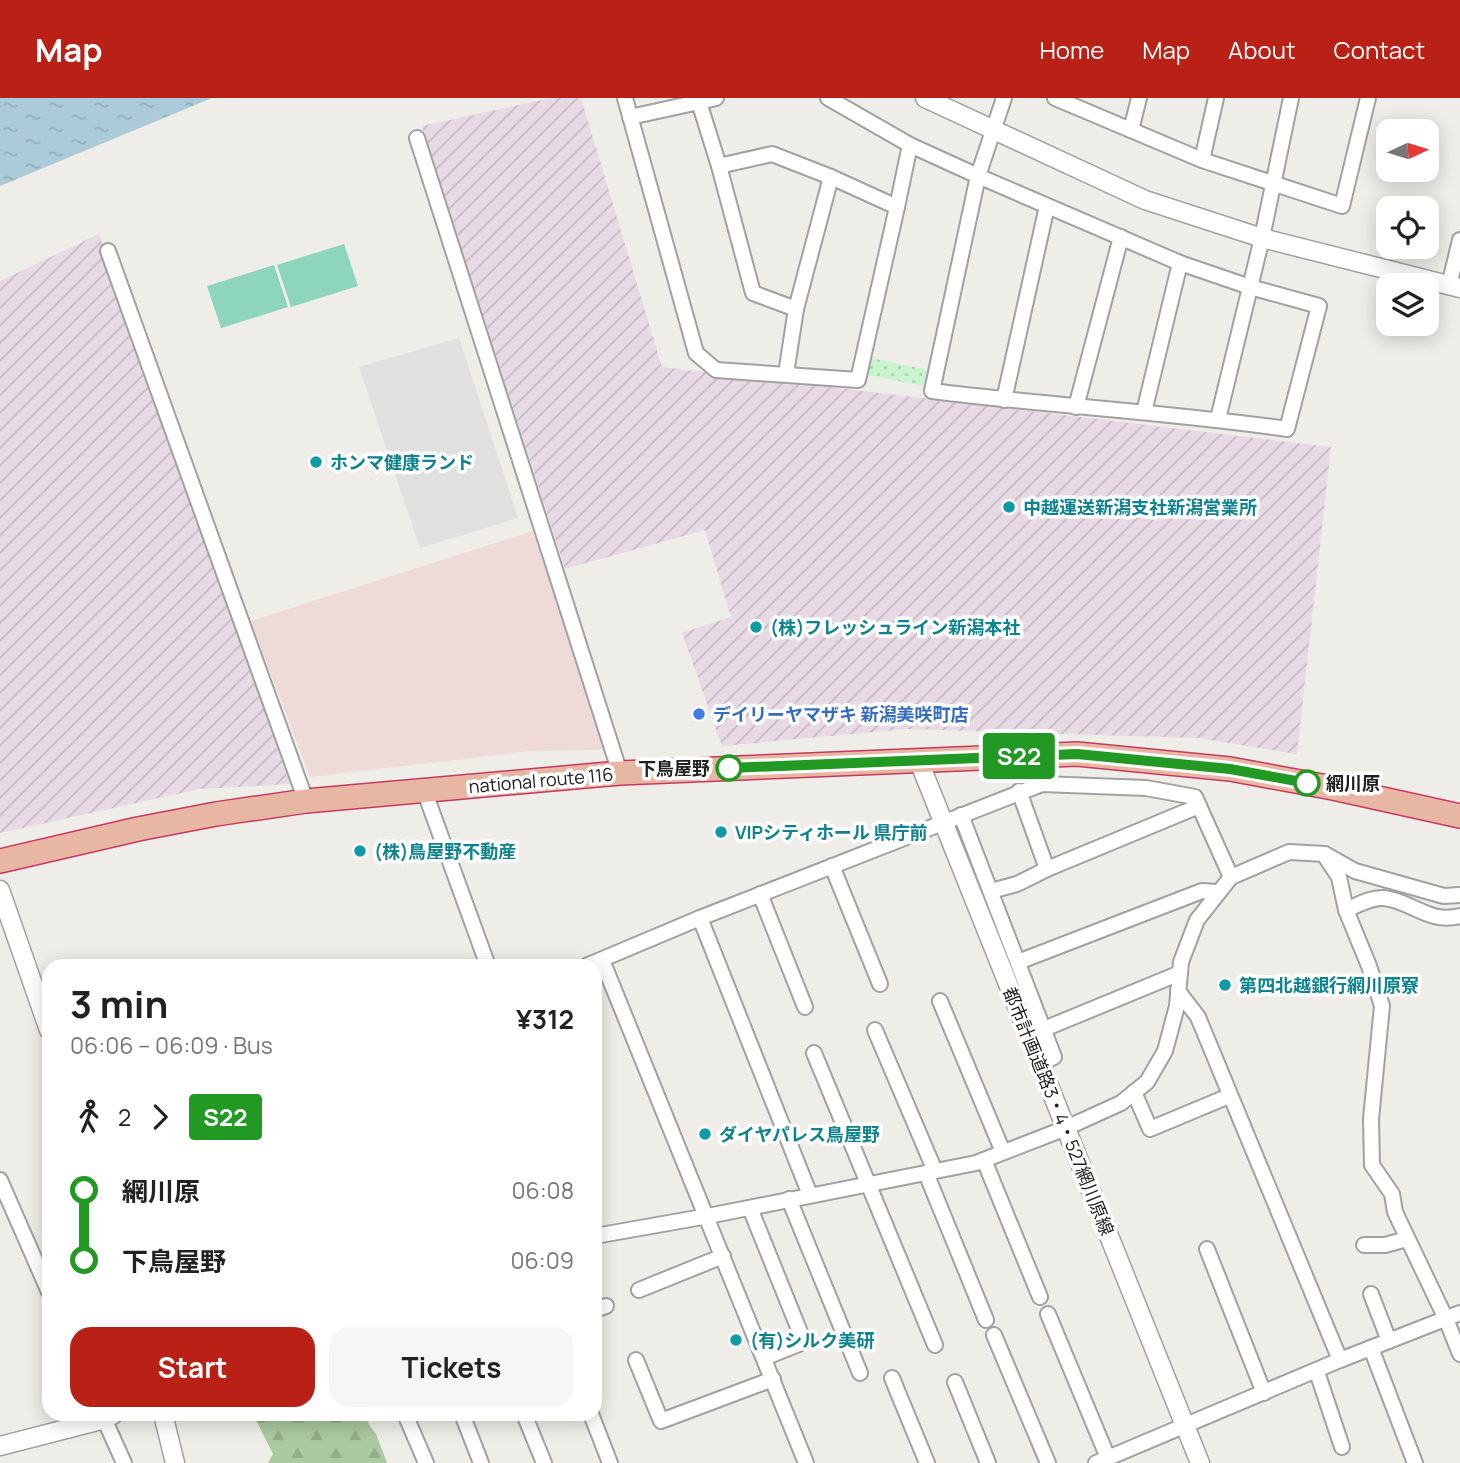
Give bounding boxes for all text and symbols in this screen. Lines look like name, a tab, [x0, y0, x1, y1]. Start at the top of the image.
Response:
text: Map	[35, 27, 103, 72]
text: Home	[1039, 33, 1104, 66]
text: Map	[1142, 33, 1190, 66]
text: About	[1228, 33, 1296, 66]
text: Contact	[1334, 33, 1425, 66]
north arrow	[1376, 119, 1438, 182]
map controls	[1376, 119, 1439, 336]
button: locate	[1376, 196, 1439, 259]
button: layers	[1376, 273, 1439, 336]
place label: ホンマ健康ランド	[330, 450, 474, 474]
marker: ホンマ健康ランド	[308, 454, 324, 470]
place label: 中越運送新潟支社新潟営業所	[1023, 495, 1257, 519]
marker: 中越運送新潟支社新潟営業所	[1001, 499, 1017, 515]
place label: (株)フレッシュライン新潟本社	[770, 615, 1020, 639]
marker: (株)フレッシュライン新潟本社	[748, 619, 764, 635]
place label: デイリーヤマザキ 新潟美咲町店	[713, 702, 969, 726]
marker: デイリーヤマザキ 新潟美咲町店	[691, 706, 707, 722]
line badge: S22	[979, 733, 1059, 779]
text: S22	[997, 739, 1041, 772]
marker: 下鳥屋野	[716, 755, 742, 781]
place label: 下鳥屋野	[638, 756, 710, 780]
street label: national route 116	[468, 762, 614, 798]
marker: 網川原	[1294, 770, 1320, 796]
place label: 網川原	[1326, 771, 1380, 795]
place label: VIPシティホール 県庁前	[735, 820, 928, 844]
marker: VIPシティホール 県庁前	[713, 824, 729, 840]
place label: (株)鳥屋野不動産	[374, 839, 516, 863]
marker: (株)鳥屋野不動産	[352, 843, 368, 859]
place label: 第四北越銀行網川原寮	[1239, 973, 1419, 997]
text: 3 min	[70, 977, 168, 1029]
marker: 第四北越銀行網川原寮	[1217, 977, 1233, 993]
street label: 都市計画道路3・4・527網川原線	[998, 983, 1120, 1239]
text: ¥312	[516, 1001, 574, 1037]
text: 06:06 – 06:09 · Bus	[70, 1029, 273, 1061]
icon: walk	[70, 1098, 108, 1136]
icon: forward	[141, 1098, 179, 1136]
text: S22	[203, 1100, 248, 1133]
text: 2	[118, 1101, 131, 1133]
place label: ダイヤパレス鳥屋野	[719, 1122, 880, 1146]
marker: ダイヤパレス鳥屋野	[697, 1126, 713, 1142]
text: 網川原	[122, 1173, 200, 1209]
text: 06:08	[511, 1174, 574, 1206]
text: 下鳥屋野	[122, 1243, 226, 1279]
text: 06:09	[511, 1244, 574, 1276]
button: Start	[70, 1327, 315, 1407]
button: Tickets	[329, 1327, 574, 1407]
place label: (有)シルク美研	[750, 1328, 874, 1352]
marker: (有)シルク美研	[728, 1332, 744, 1348]

